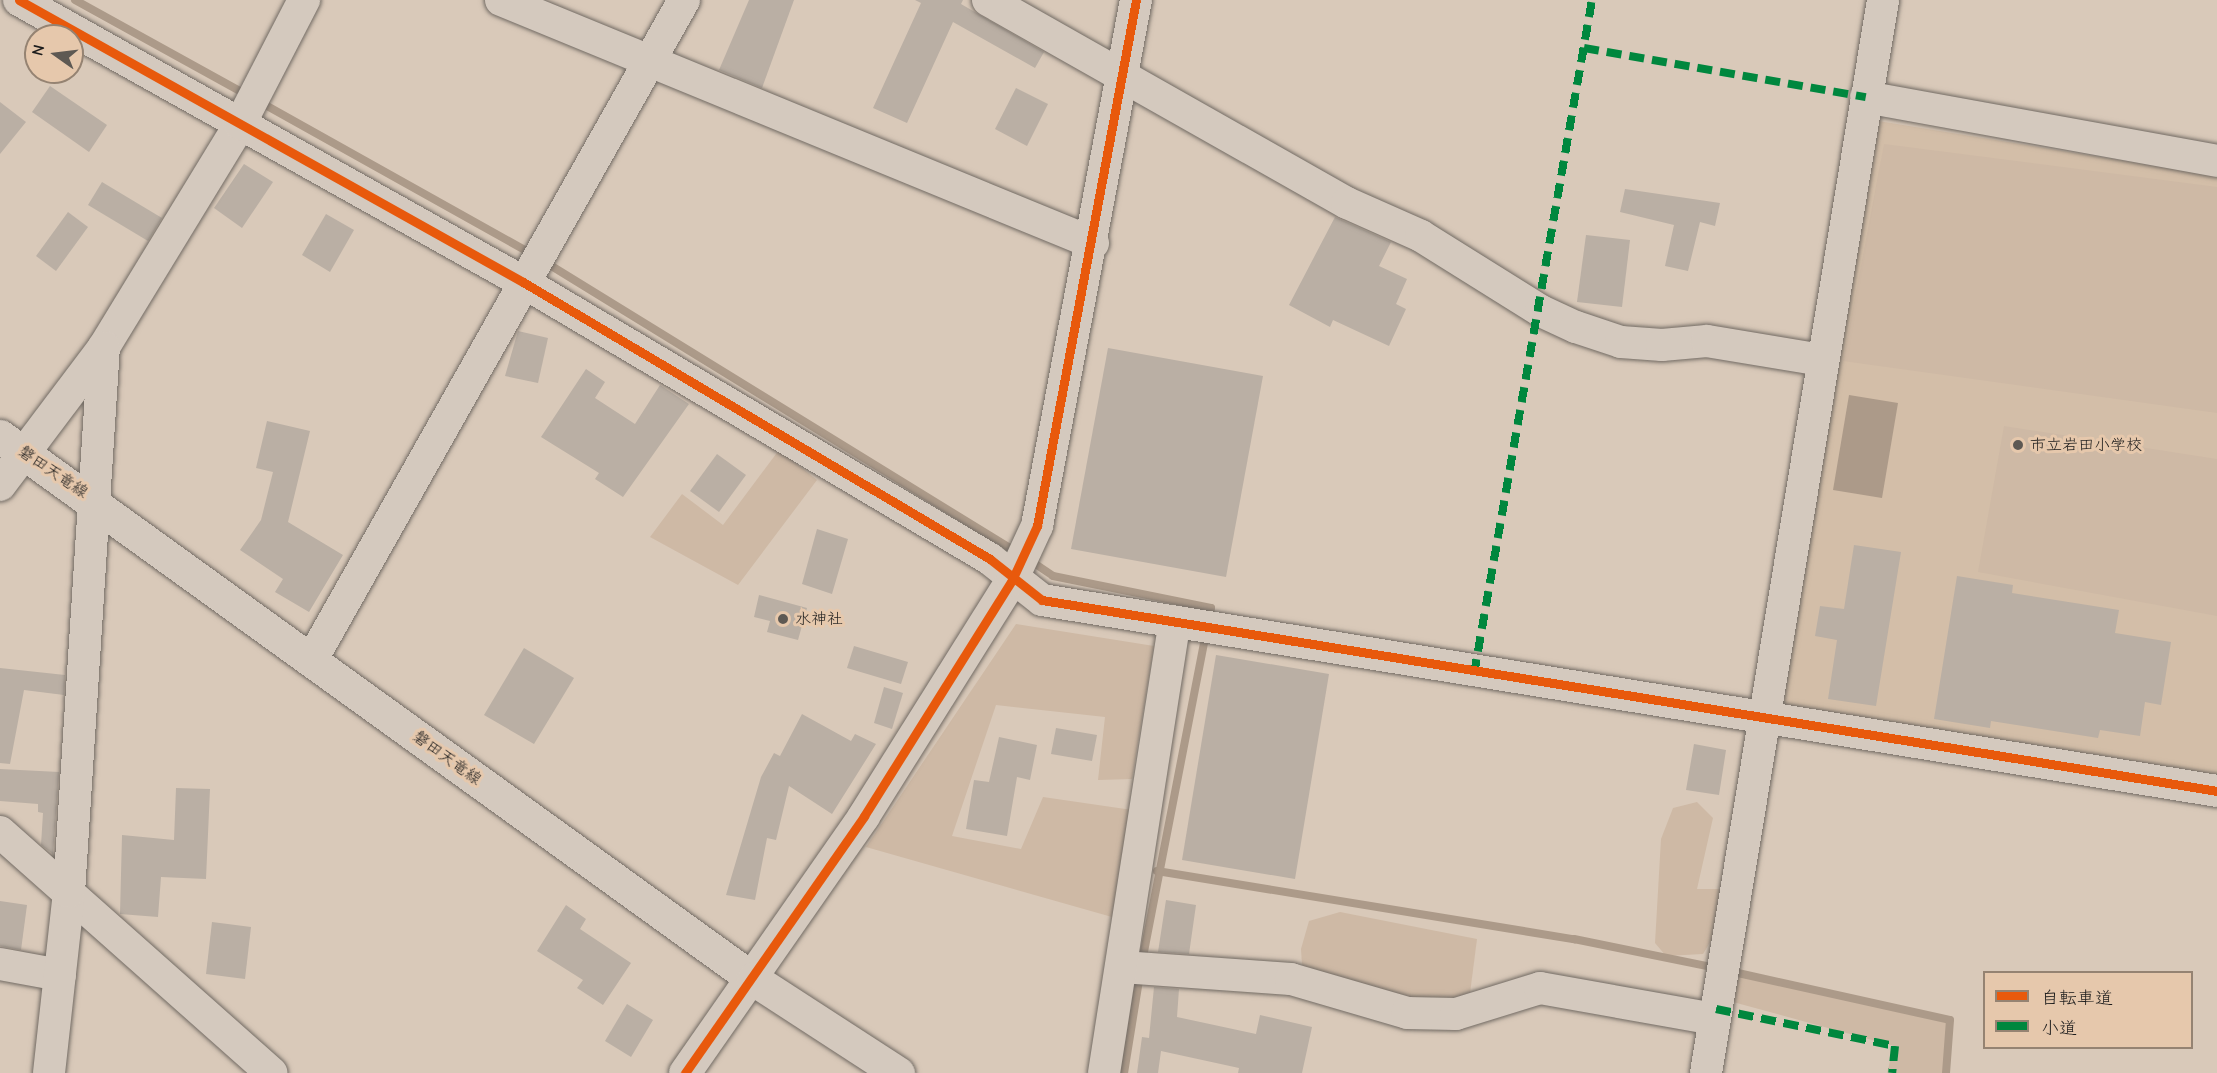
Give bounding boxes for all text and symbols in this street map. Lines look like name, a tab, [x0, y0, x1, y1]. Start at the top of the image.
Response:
north arrow	[24, 24, 84, 84]
text: N	[28, 43, 48, 57]
place label: 市立岩田小学校	[2030, 435, 2142, 455]
marker: 市立岩田小学校	[2011, 438, 2025, 452]
street label: 磐田天竜線	[14, 442, 92, 502]
place label: 水神社	[795, 609, 843, 629]
marker: 水神社	[776, 612, 790, 626]
street label: 磐田天竜線	[409, 727, 485, 789]
legend	[1983, 971, 2193, 1049]
text: 自転車道	[2041, 988, 2113, 1009]
text: 小道	[2041, 1018, 2077, 1039]

